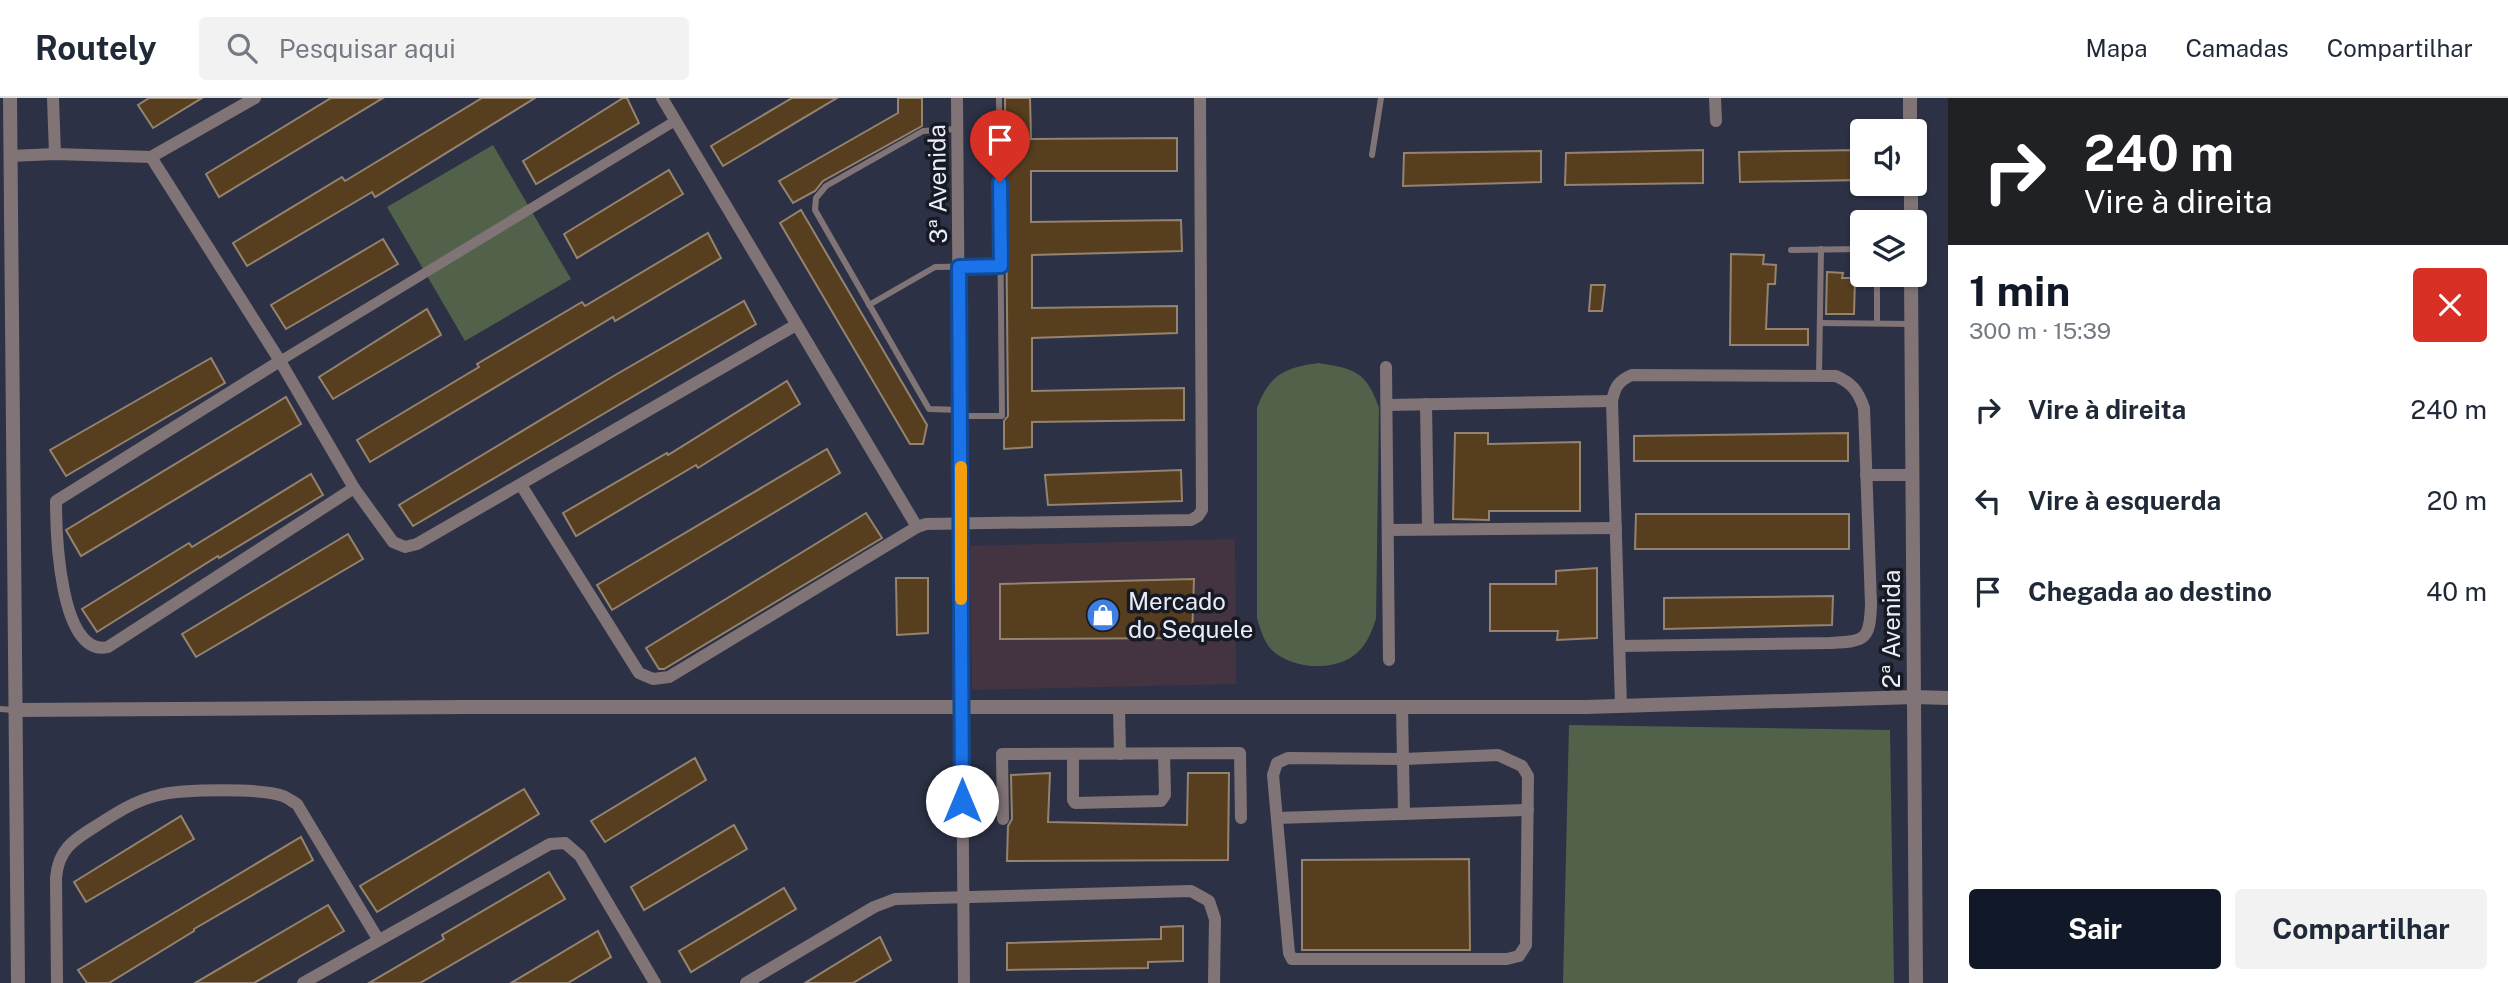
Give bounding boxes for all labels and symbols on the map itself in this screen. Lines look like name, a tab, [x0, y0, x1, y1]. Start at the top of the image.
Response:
pin	[970, 110, 1030, 182]
street label: 3ª Avenida	[922, 124, 952, 244]
street label: 2ª Avenida	[1877, 570, 1905, 688]
place label: Mercado do Sequele	[1128, 587, 1253, 643]
shop icon: Mercado do Sequele	[1084, 596, 1122, 634]
position arrow	[925, 764, 999, 838]

